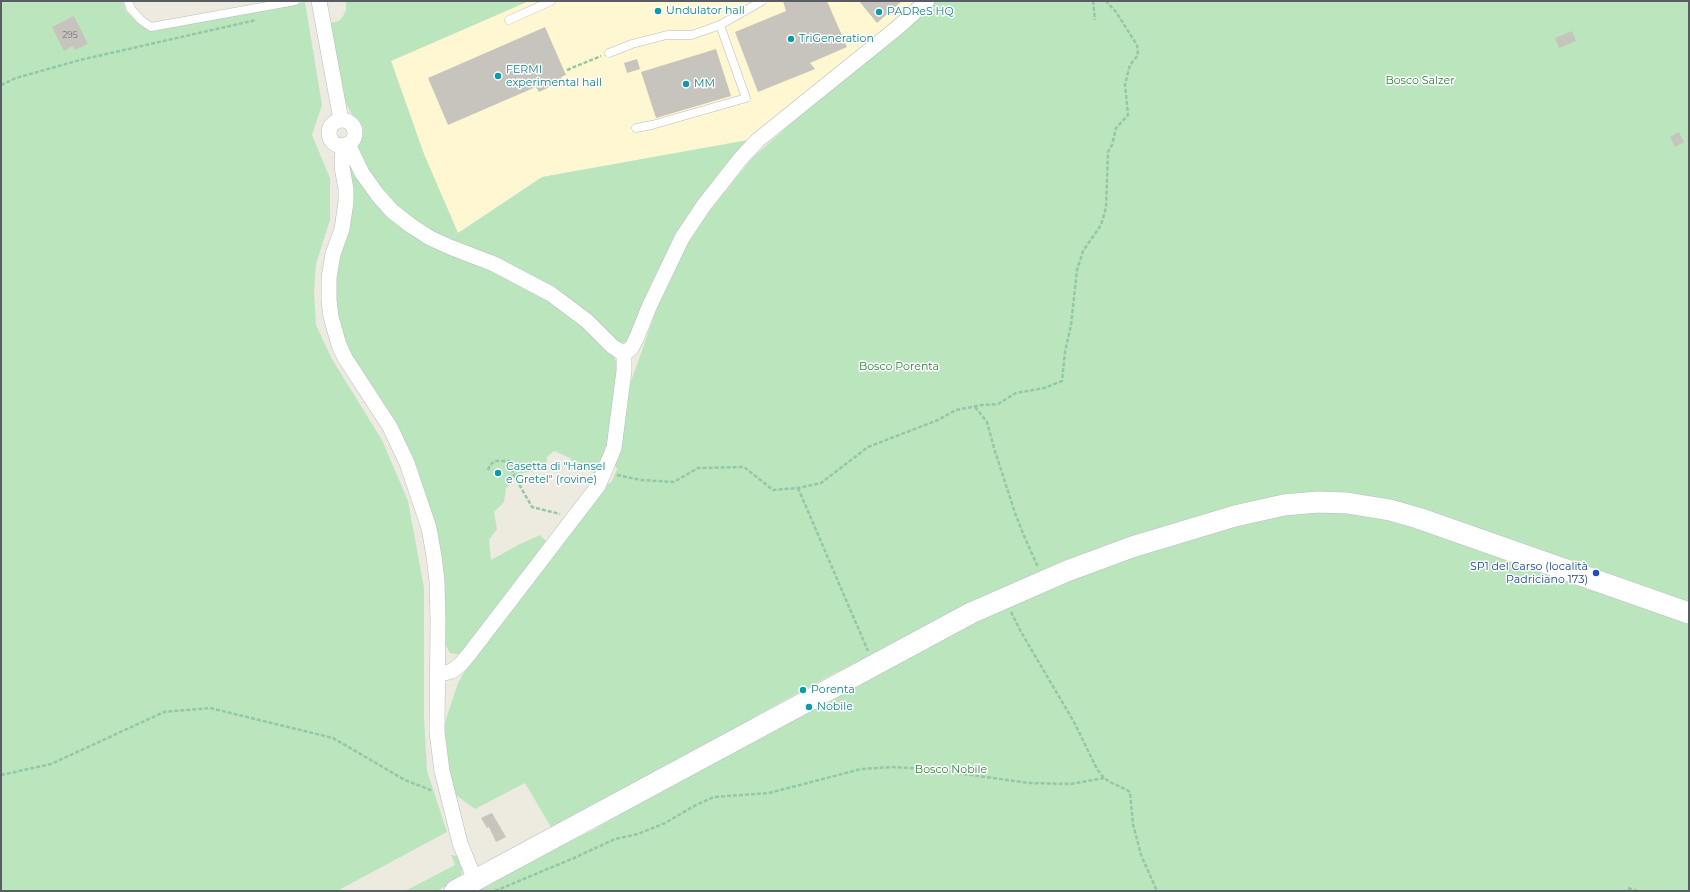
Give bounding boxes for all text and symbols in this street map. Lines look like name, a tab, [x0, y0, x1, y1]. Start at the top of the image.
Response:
place label: Undulator hall	[666, 4, 745, 18]
place label: PADReS HQ	[887, 5, 954, 19]
marker: Undulator hall	[653, 6, 663, 16]
marker: PADReS HQ	[874, 7, 884, 17]
house number: 295	[62, 30, 78, 40]
place label: TriGeneration	[799, 32, 874, 46]
marker: TriGeneration	[786, 34, 796, 44]
place label: FERMI experimental hall	[506, 63, 602, 89]
marker: FERMI experimental hall	[493, 71, 503, 81]
park label: Bosco Salzer	[1385, 74, 1455, 88]
place label: MM	[694, 77, 715, 91]
marker: MM	[681, 79, 691, 89]
park label: Bosco Porenta	[859, 360, 939, 374]
place label: Casetta di "Hansel e Gretel" (rovine)	[506, 460, 605, 486]
marker: Casetta di "Hansel e Gretel" (rovine)	[493, 468, 503, 478]
place label: SP1 del Carso (località Padriciano 173)	[1470, 560, 1588, 586]
marker: SP1 del Carso (località Padriciano 173)	[1591, 568, 1601, 578]
place label: Porenta	[811, 683, 855, 697]
marker: Porenta	[798, 685, 808, 695]
place label: Nobile	[817, 700, 853, 714]
marker: Nobile	[804, 702, 814, 712]
park label: Bosco Nobile	[915, 763, 987, 777]

